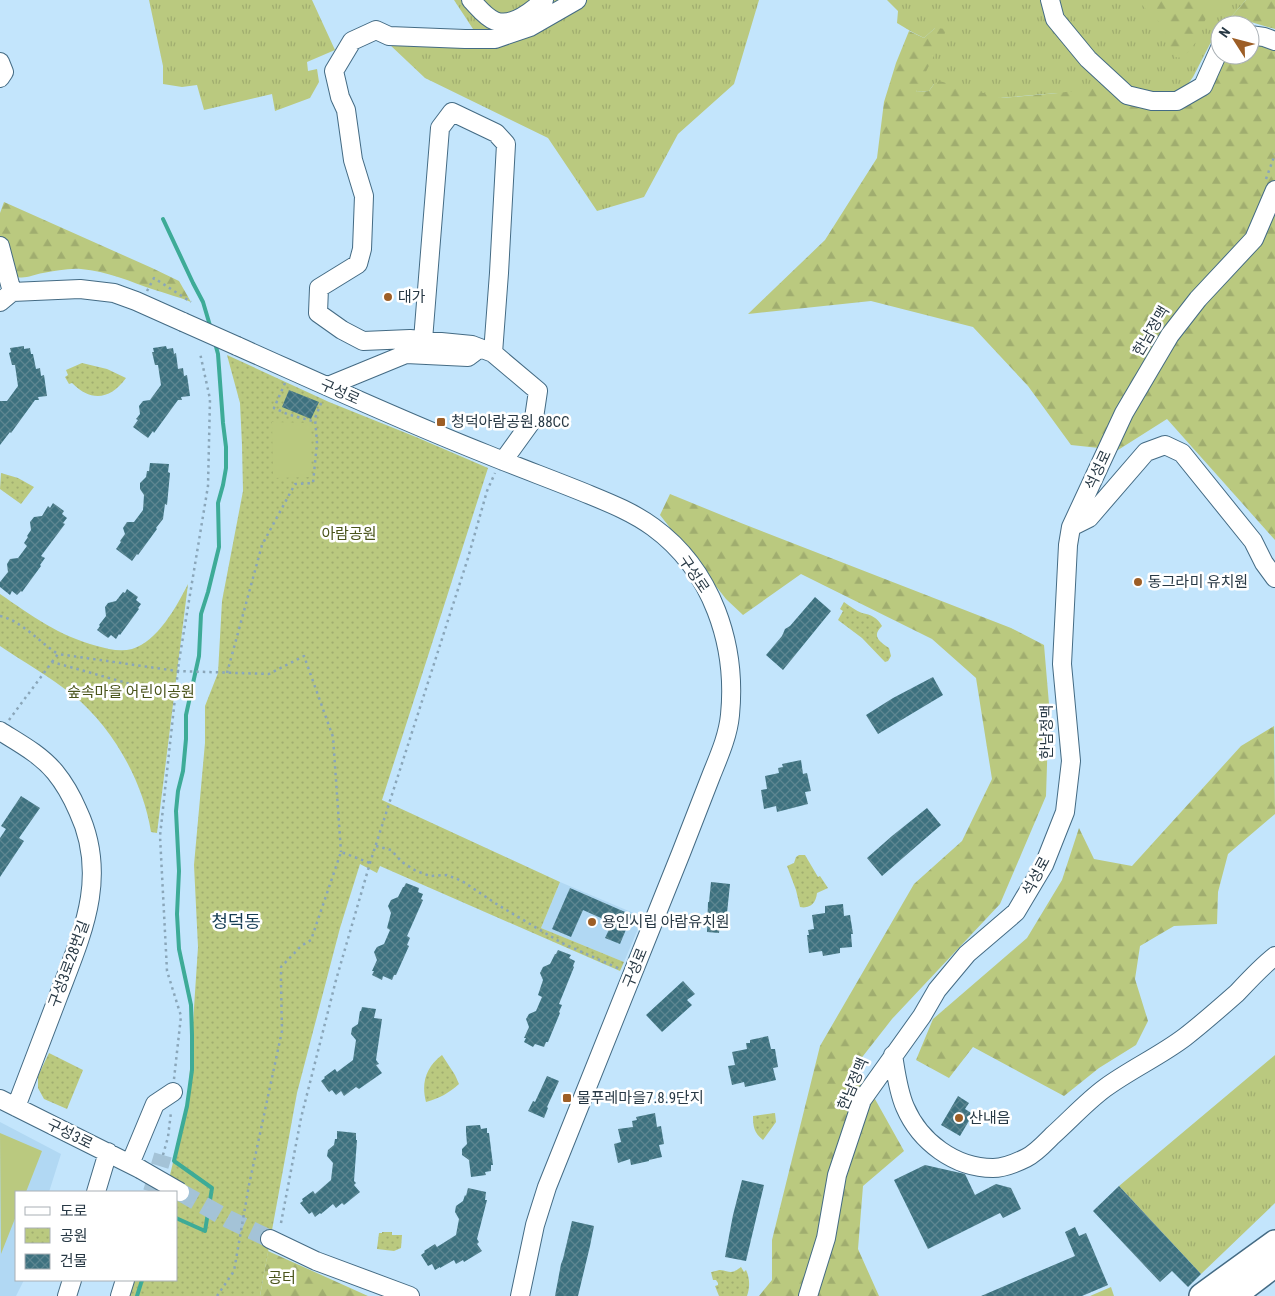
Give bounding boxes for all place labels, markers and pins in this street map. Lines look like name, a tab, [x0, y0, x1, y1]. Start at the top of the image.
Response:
place label: 대가	[398, 288, 426, 306]
marker: 대가	[382, 291, 394, 303]
place label: 청덕아람공원.88CC	[451, 413, 570, 431]
marker: 청덕아람공원.88CC	[435, 416, 447, 428]
place label: 동그라미 유치원	[1148, 573, 1248, 591]
marker: 동그라미 유치원	[1132, 576, 1144, 588]
place label: 용인시립 아람유치원	[602, 913, 730, 931]
marker: 용인시립 아람유치원	[586, 916, 598, 928]
place label: 물푸레마을7.8.9단지	[577, 1089, 704, 1107]
marker: 물푸레마을7.8.9단지	[561, 1092, 573, 1104]
place label: 산내음	[969, 1109, 1010, 1127]
marker: 산내음	[953, 1112, 965, 1124]

